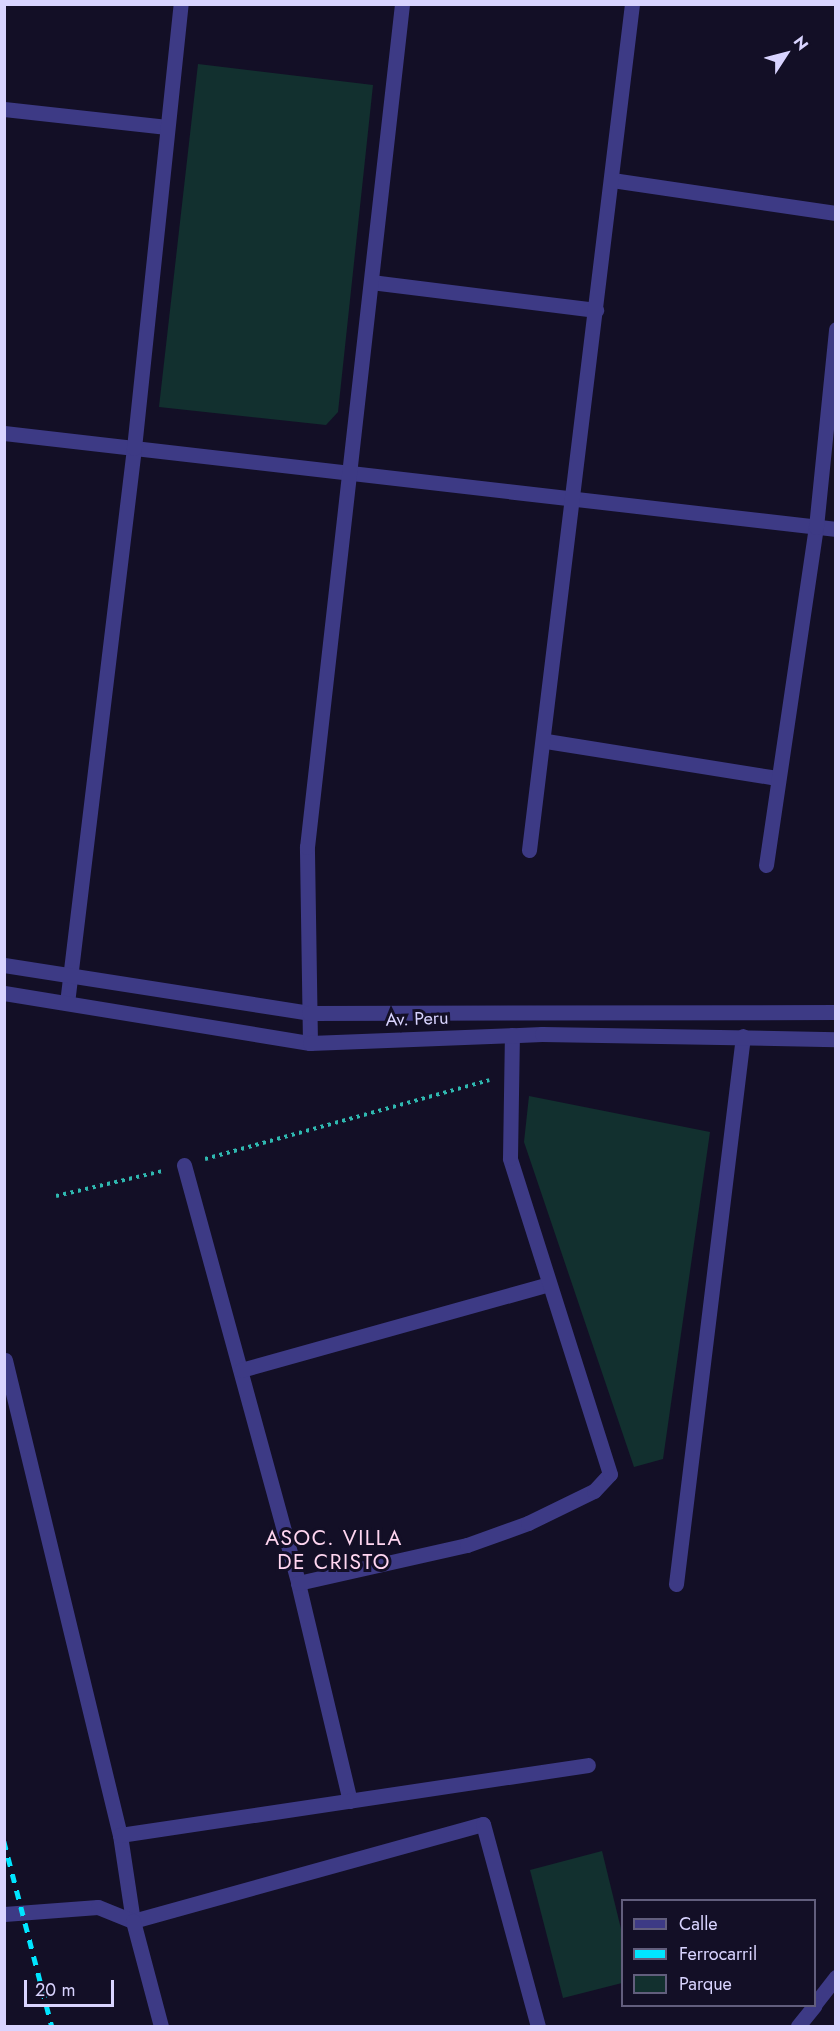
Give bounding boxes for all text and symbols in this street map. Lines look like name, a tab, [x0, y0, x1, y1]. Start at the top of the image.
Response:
north arrow	[756, 24, 816, 84]
text: N	[788, 31, 814, 55]
street label: Av. Peru	[385, 1007, 449, 1031]
district label: ASOC. VILLA DE CRISTO	[265, 1525, 403, 1575]
legend	[621, 1899, 816, 2007]
text: Calle	[679, 1911, 718, 1937]
text: Ferrocarril	[679, 1941, 757, 1967]
scale bar	[27, 1968, 117, 2006]
text: Parque	[679, 1971, 732, 1997]
text: 20 m	[35, 1977, 75, 2003]

